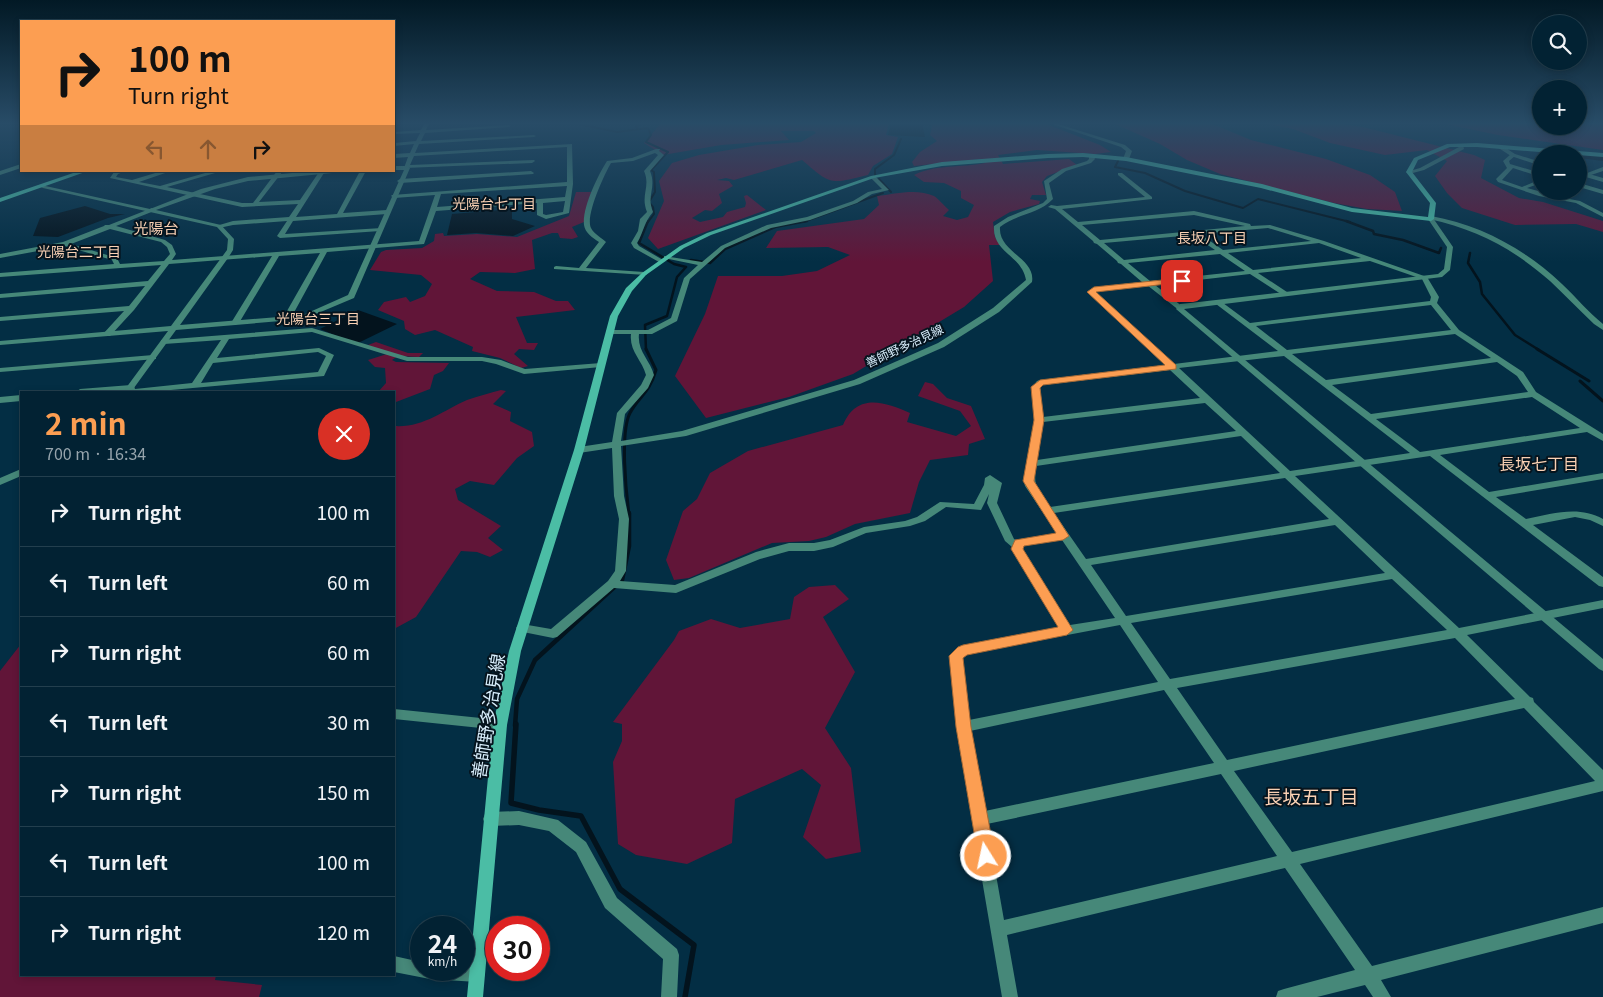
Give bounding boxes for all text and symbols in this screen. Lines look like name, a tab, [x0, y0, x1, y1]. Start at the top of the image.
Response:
map controls	[1532, 15, 1587, 200]
button: search	[1532, 15, 1587, 70]
text: 100 m	[128, 31, 232, 82]
icon: right	[45, 40, 110, 105]
text: Turn right	[128, 78, 229, 110]
button: +	[1532, 80, 1587, 135]
icon: left	[141, 135, 169, 163]
icon: ahead	[194, 135, 222, 163]
icon: right	[247, 135, 275, 163]
button: −	[1532, 145, 1587, 200]
district label: 光陽台七丁目	[452, 193, 536, 213]
district label: 光陽台	[133, 217, 179, 238]
district label: 長坂八丁目	[1177, 227, 1247, 247]
district label: 光陽台二丁目	[37, 241, 121, 261]
pin	[1161, 260, 1203, 302]
icon: arrive	[1168, 267, 1196, 295]
district label: 光陽台三丁目	[276, 308, 360, 328]
street label: 善師野多治見線	[862, 320, 946, 370]
text: 2 min	[45, 400, 127, 444]
button: close	[318, 408, 370, 460]
text: 700 m · 16:34	[45, 441, 146, 465]
district label: 長坂七丁目	[1499, 451, 1579, 475]
icon: right	[45, 498, 73, 526]
text: Turn right	[88, 498, 181, 525]
text: 100 m	[317, 498, 370, 525]
icon: left	[45, 568, 73, 596]
text: Turn left	[88, 568, 168, 595]
text: 60 m	[327, 568, 370, 595]
icon: right	[45, 638, 73, 666]
text: Turn right	[88, 638, 181, 665]
text: 60 m	[327, 638, 370, 665]
street label: 善師野多治見線	[464, 652, 510, 780]
icon: left	[45, 708, 73, 736]
text: Turn left	[88, 708, 168, 735]
text: 30 m	[327, 708, 370, 735]
icon: right	[45, 778, 73, 806]
text: Turn right	[88, 778, 181, 805]
text: 150 m	[317, 778, 370, 805]
district label: 長坂五丁目	[1263, 782, 1359, 809]
position arrow	[959, 829, 1011, 881]
icon: left	[45, 848, 73, 876]
text: Turn left	[88, 848, 168, 875]
text: 100 m	[317, 848, 370, 875]
speed limit sign: 30	[485, 916, 550, 981]
icon: right	[45, 918, 73, 946]
text: Turn right	[88, 918, 181, 945]
text: 120 m	[317, 918, 370, 945]
text: 24	[428, 924, 457, 960]
text: km/h	[428, 952, 457, 969]

